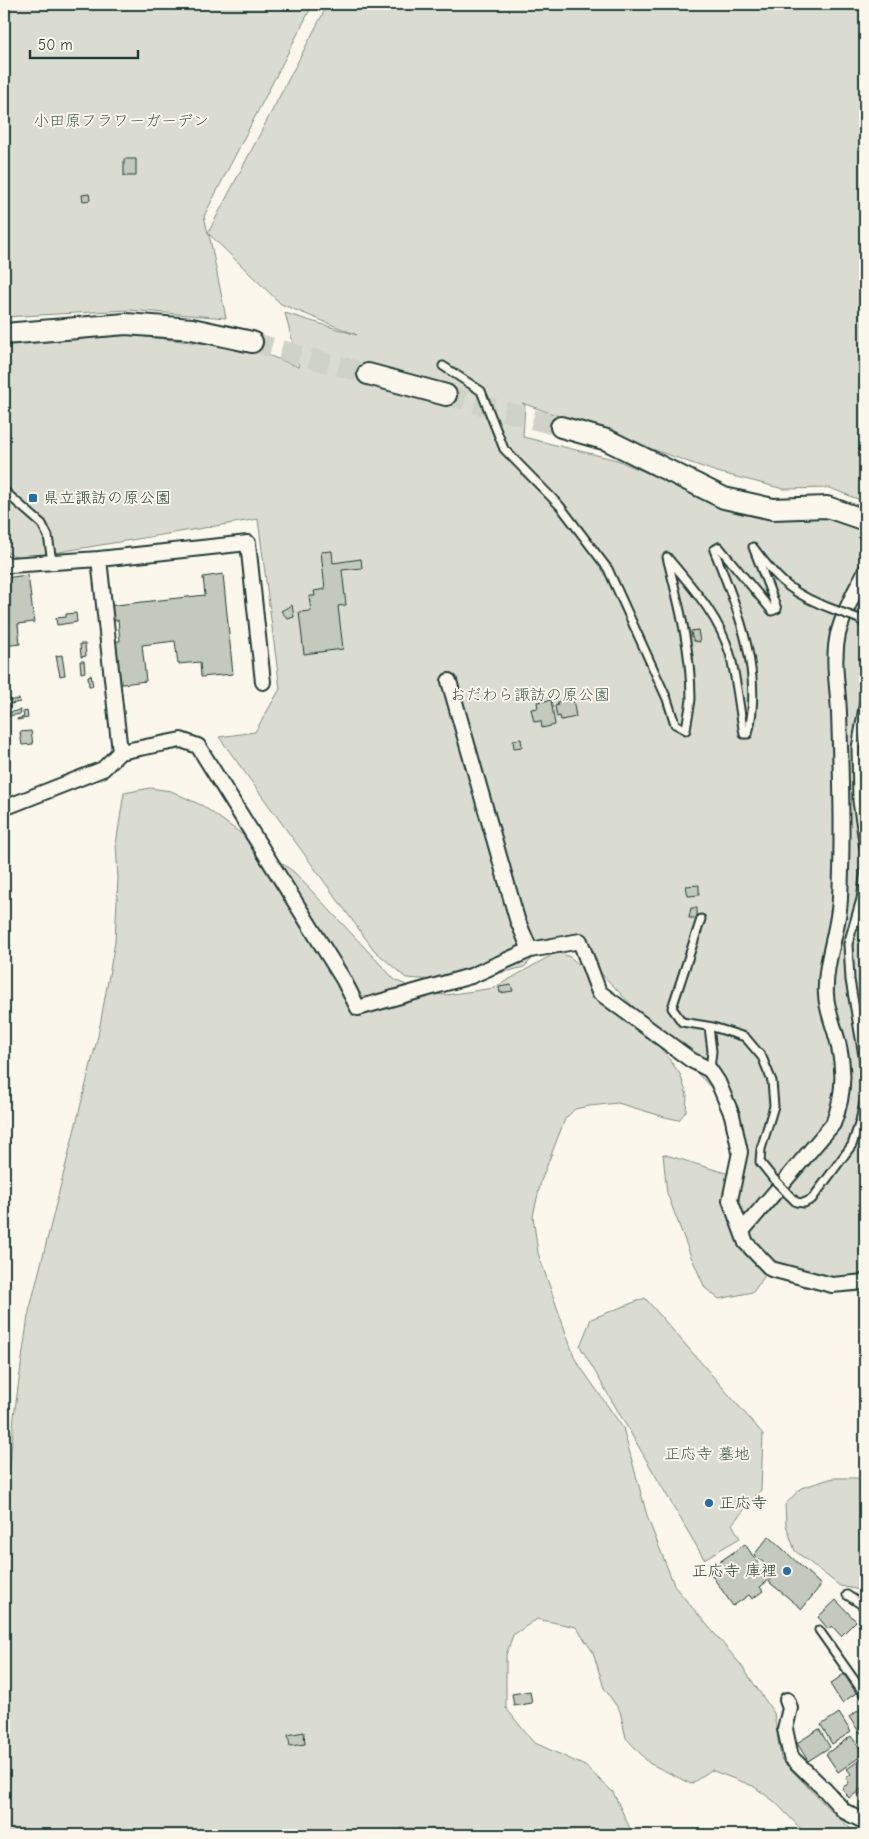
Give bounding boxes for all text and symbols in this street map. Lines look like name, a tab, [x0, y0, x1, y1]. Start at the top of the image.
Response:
scale bar	[30, 28, 138, 60]
text: 50 m	[38, 36, 73, 54]
park label: 小田原フラワーガーデン	[33, 112, 209, 130]
place label: 県立諏訪の原公園	[43, 489, 171, 507]
marker: 県立諏訪の原公園	[27, 492, 39, 504]
park label: おだわら諏訪の原公園	[450, 686, 610, 704]
park label: 正応寺 墓地	[664, 1445, 750, 1463]
place label: 正応寺	[719, 1494, 767, 1512]
marker: 正応寺	[703, 1497, 715, 1509]
place label: 正応寺 庫裡	[692, 1562, 777, 1580]
marker: 正応寺 庫裡	[781, 1565, 793, 1577]

